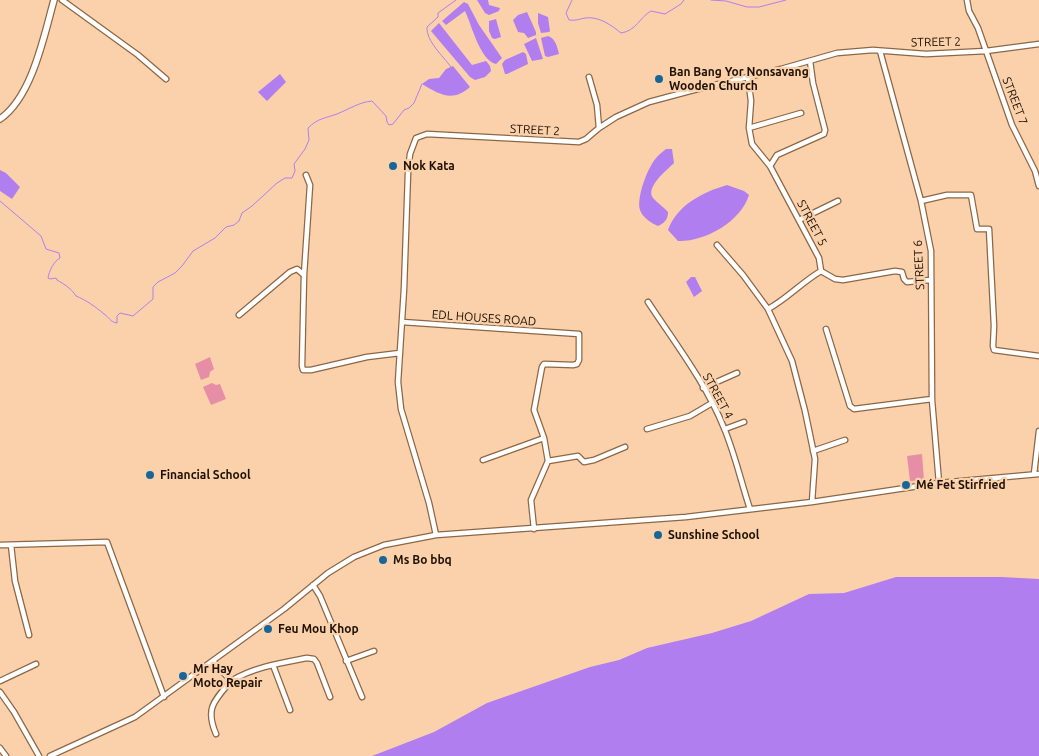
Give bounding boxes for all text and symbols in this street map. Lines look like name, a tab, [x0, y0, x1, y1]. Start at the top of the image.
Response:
street label: STREET 2	[911, 34, 961, 50]
place label: Ban Bang Yor Nonsavang Wooden Church	[669, 65, 809, 93]
marker: Ban Bang Yor Nonsavang Wooden Church	[653, 73, 665, 85]
street label: STREET 7	[999, 75, 1031, 127]
street label: STREET 2	[510, 121, 560, 139]
place label: Nok Kata	[403, 159, 455, 173]
marker: Nok Kata	[387, 160, 399, 172]
street label: STREET 5	[794, 198, 830, 248]
street label: STREET 6	[910, 240, 928, 290]
street label: EDL HOUSES ROAD	[431, 307, 537, 329]
street label: STREET 4	[700, 371, 736, 421]
place label: Financial School	[160, 468, 251, 482]
marker: Financial School	[144, 469, 156, 481]
place label: Mé Fet Stirfried	[916, 478, 1006, 492]
marker: Mé Fet Stirfried	[900, 479, 912, 491]
place label: Sunshine School	[668, 528, 759, 542]
marker: Sunshine School	[652, 529, 664, 541]
place label: Ms Bo bbq	[393, 553, 452, 567]
marker: Ms Bo bbq	[377, 554, 389, 566]
place label: Feu Mou Khop	[278, 622, 359, 636]
marker: Feu Mou Khop	[262, 623, 274, 635]
place label: Mr Hay Moto Repair	[193, 662, 262, 690]
marker: Mr Hay Moto Repair	[177, 670, 189, 682]

